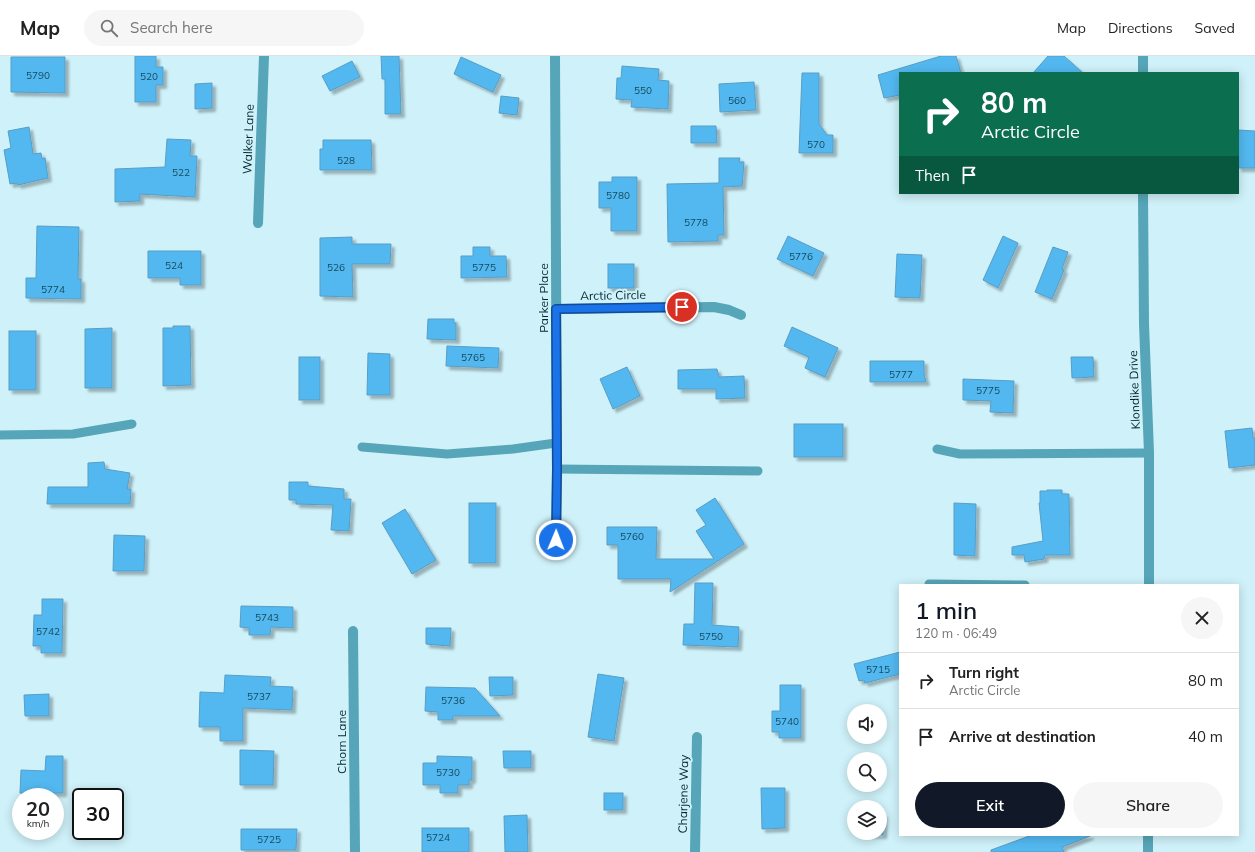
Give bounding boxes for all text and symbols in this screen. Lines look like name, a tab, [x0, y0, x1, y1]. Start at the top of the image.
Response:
search box	[84, 10, 364, 46]
text: Map	[20, 16, 60, 40]
icon: search	[98, 17, 120, 39]
text: Search here	[130, 18, 213, 37]
text: Map	[1057, 19, 1086, 37]
text: Directions	[1108, 19, 1173, 37]
text: Saved	[1195, 19, 1235, 37]
house number: 5790	[26, 69, 50, 82]
house number: 520	[140, 70, 158, 83]
house number: 550	[634, 84, 652, 97]
text: 80 m	[981, 85, 1047, 120]
icon: right	[915, 88, 967, 140]
house number: 560	[728, 94, 746, 107]
street label: Walker Lane	[239, 104, 257, 174]
text: Arctic Circle	[981, 120, 1080, 143]
house number: 570	[807, 138, 825, 151]
house number: 528	[337, 154, 355, 167]
icon: arrive	[958, 164, 980, 186]
house number: 522	[172, 166, 190, 179]
text: Then	[915, 166, 950, 185]
house number: 5780	[606, 189, 630, 202]
house number: 5778	[684, 216, 708, 229]
house number: 5776	[789, 250, 813, 263]
house number: 524	[165, 259, 183, 272]
house number: 526	[327, 261, 345, 274]
house number: 5775	[472, 261, 496, 274]
street label: Parker Place	[536, 263, 551, 333]
house number: 5774	[41, 283, 65, 296]
street label: Arctic Circle	[580, 287, 646, 303]
pin	[665, 290, 699, 324]
icon: arrive	[671, 296, 693, 318]
street label: Klondike Drive	[1125, 350, 1143, 430]
house number: 5765	[461, 351, 485, 364]
house number: 5777	[889, 368, 913, 381]
house number: 5775	[976, 384, 1000, 397]
position arrow	[535, 519, 577, 561]
house number: 5760	[620, 530, 644, 543]
text: 1 min	[915, 595, 977, 625]
button: close	[1181, 597, 1223, 639]
house number: 5743	[255, 611, 279, 624]
house number: 5742	[36, 625, 60, 638]
text: 120 m · 06:49	[915, 625, 997, 641]
house number: 5750	[699, 630, 723, 643]
house number: 5715	[866, 663, 890, 676]
text: Turn right	[949, 663, 1019, 682]
icon: right	[915, 670, 937, 692]
text: 80 m	[1188, 671, 1223, 690]
text: Arctic Circle	[949, 682, 1020, 698]
house number: 5737	[247, 690, 271, 703]
house number: 5736	[441, 694, 465, 707]
map controls	[847, 704, 887, 840]
button: sound	[847, 704, 887, 744]
street label: Chorn Lane	[334, 710, 349, 774]
house number: 5740	[775, 715, 799, 728]
icon: arrive	[915, 726, 937, 748]
text: Arrive at destination	[949, 727, 1096, 746]
text: 40 m	[1188, 727, 1223, 746]
button: search	[847, 752, 887, 792]
street label: Charjene Way	[675, 754, 691, 834]
house number: 5730	[436, 766, 460, 779]
button: Exit	[915, 782, 1065, 828]
button: Share	[1073, 782, 1223, 828]
speed limit sign: 30	[72, 788, 124, 840]
text: 20	[26, 796, 50, 821]
button: layers	[847, 800, 887, 840]
text: km/h	[27, 817, 49, 830]
house number: 5724	[426, 831, 450, 844]
house number: 5725	[257, 833, 281, 846]

